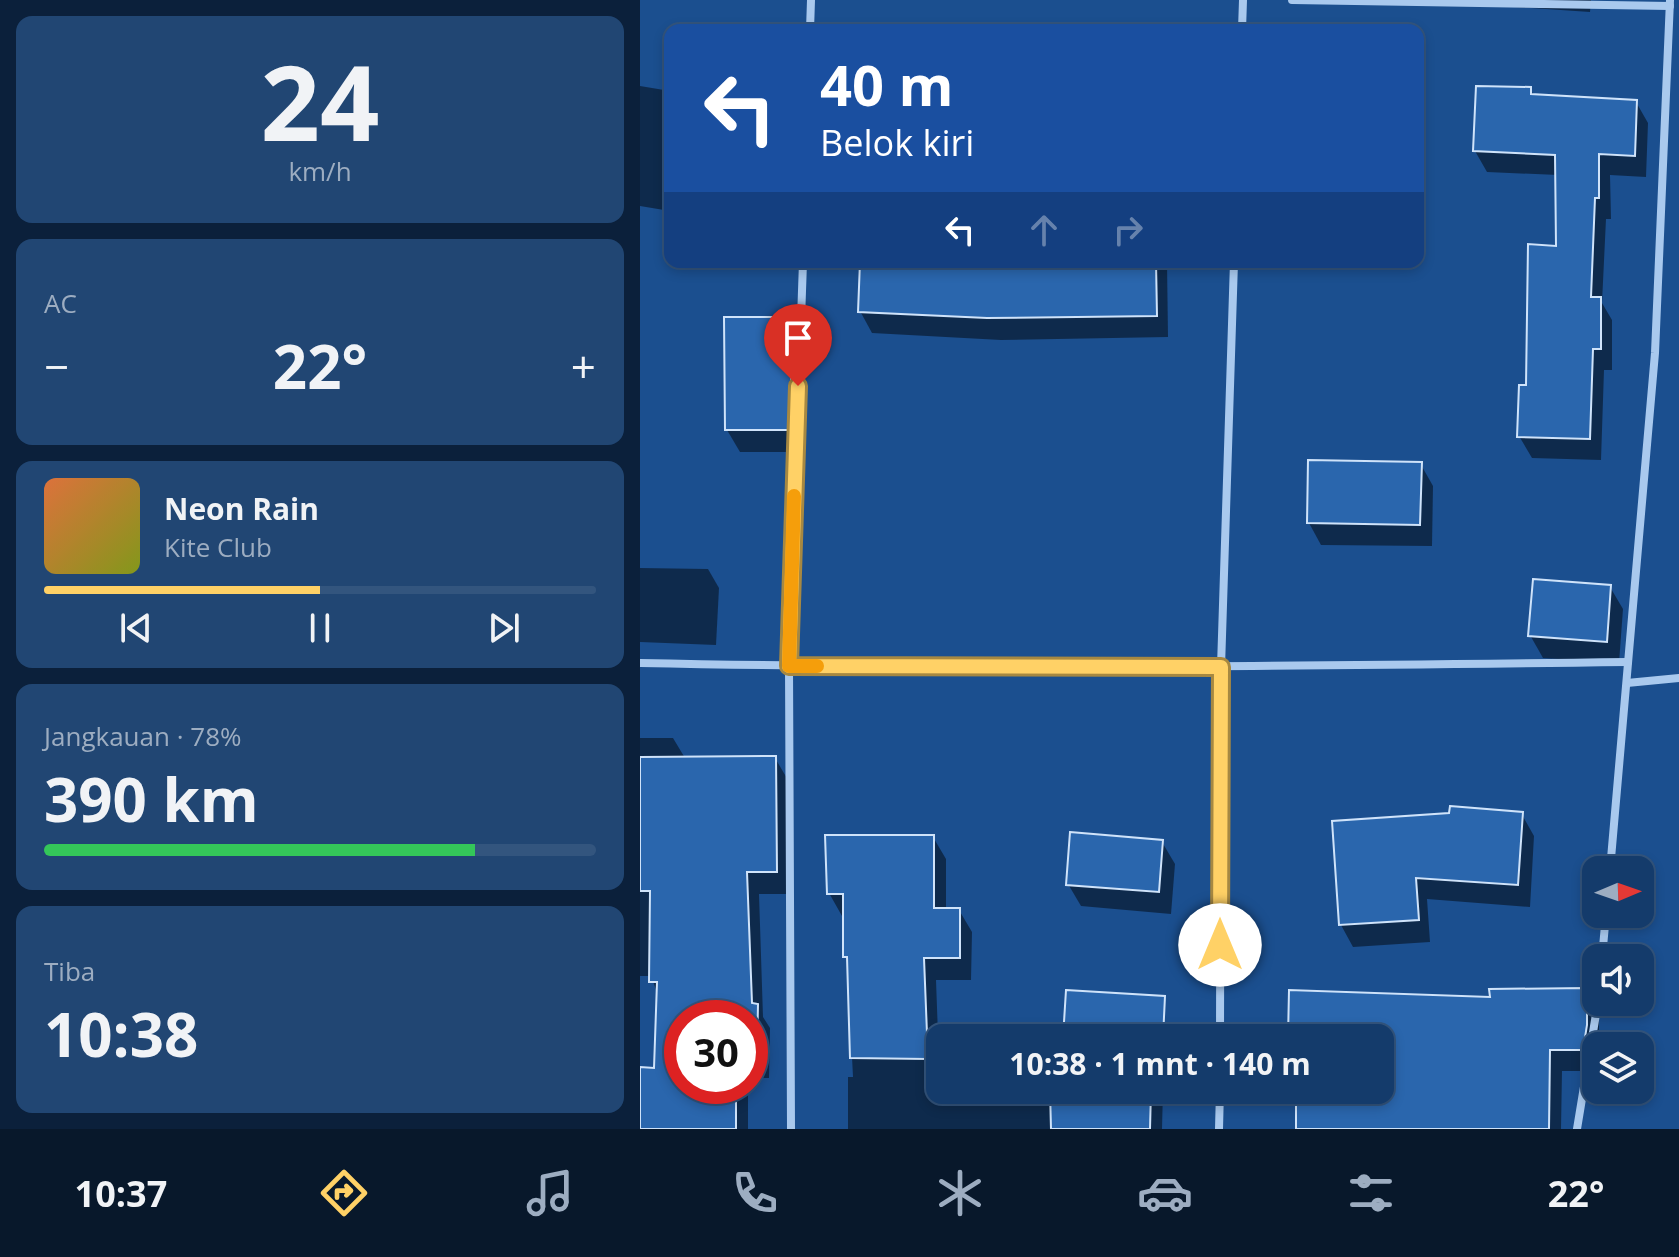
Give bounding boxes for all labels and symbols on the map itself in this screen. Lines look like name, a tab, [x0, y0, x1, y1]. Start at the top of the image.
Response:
pin	[764, 304, 832, 386]
north arrow	[1582, 856, 1654, 928]
position arrow	[1178, 903, 1262, 987]
speed limit sign: 30	[664, 1000, 768, 1104]

